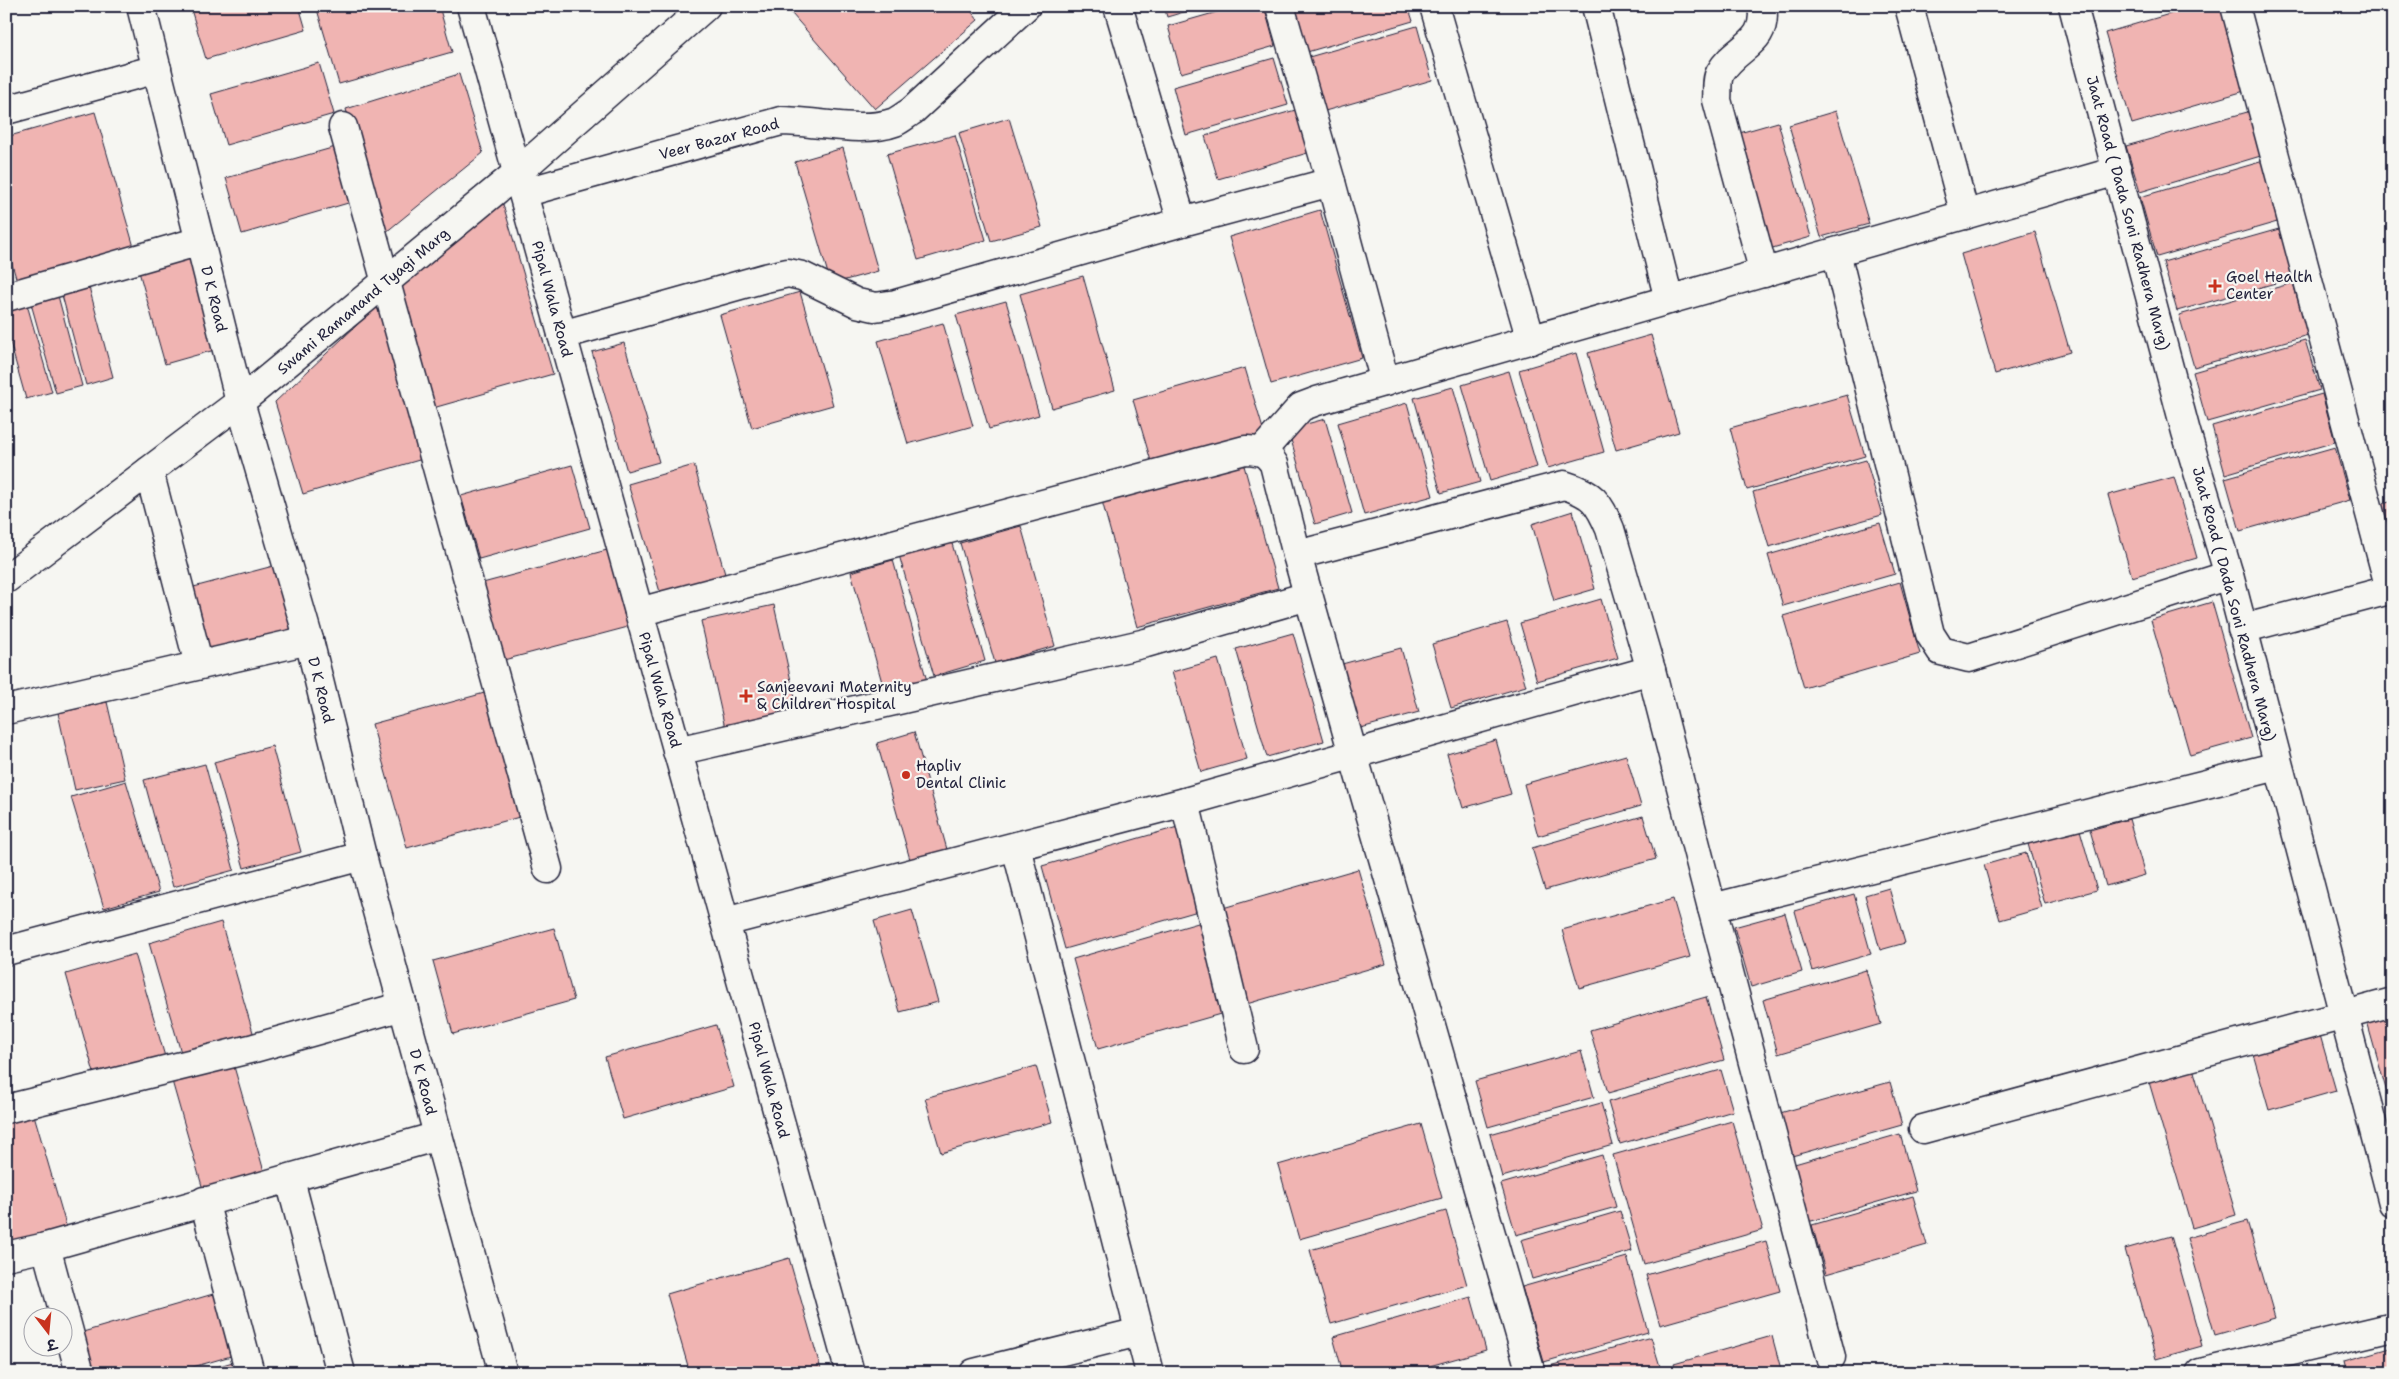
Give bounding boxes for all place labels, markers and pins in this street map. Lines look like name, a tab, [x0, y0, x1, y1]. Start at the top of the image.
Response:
place label: Goel Health Center	[2226, 267, 2313, 304]
marker: Goel Health Center	[2208, 279, 2222, 293]
place label: Sanjeevani Maternity & Children Hospital	[757, 677, 912, 714]
marker: Sanjeevani Maternity & Children Hospital	[739, 689, 753, 703]
place label: Hapliv Dental Clinic	[916, 756, 1006, 793]
marker: Hapliv Dental Clinic	[900, 769, 912, 781]

